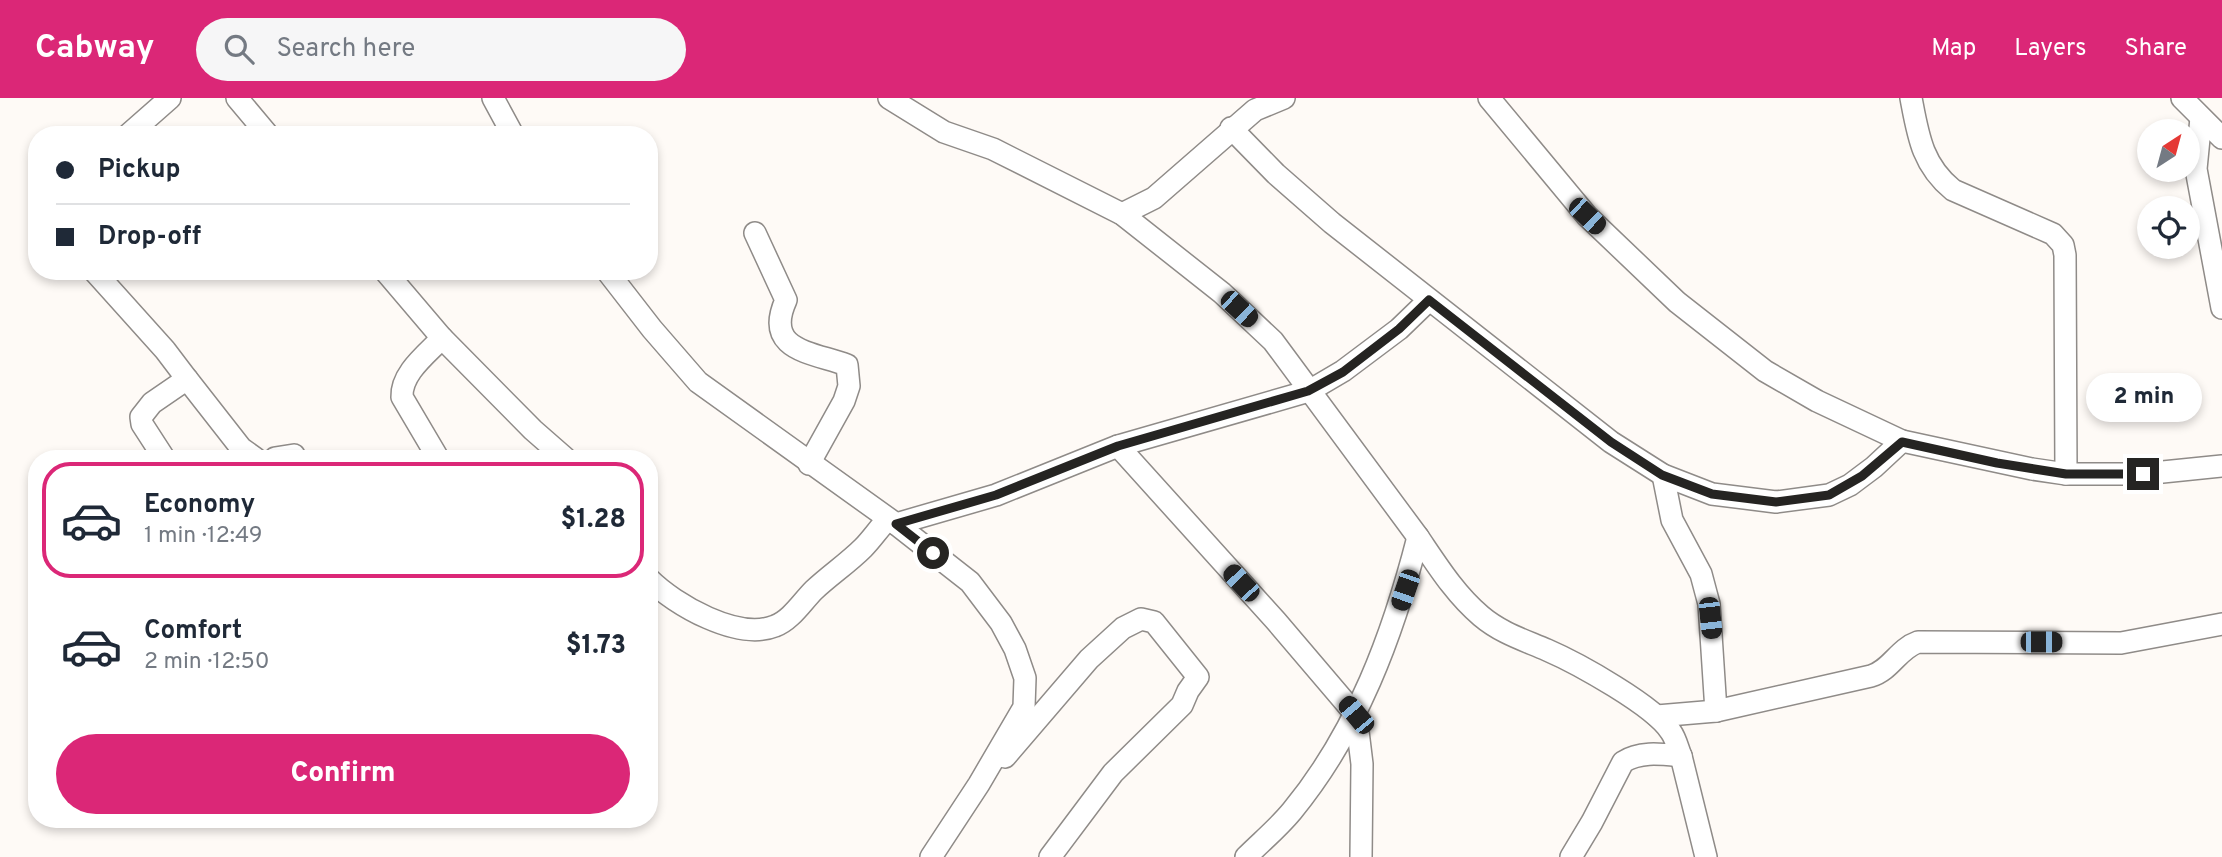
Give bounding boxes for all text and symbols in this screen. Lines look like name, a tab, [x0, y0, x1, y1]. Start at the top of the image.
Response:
search box	[196, 18, 686, 81]
text: Cabway	[35, 28, 154, 70]
icon: search	[220, 30, 258, 68]
text: Search here	[276, 33, 415, 66]
text: Map	[1931, 34, 1976, 64]
text: Layers	[2014, 34, 2086, 64]
text: Share	[2124, 34, 2187, 64]
north arrow	[2137, 119, 2200, 182]
map controls	[2137, 119, 2200, 259]
text: Pickup	[98, 154, 181, 187]
car	[1565, 194, 1610, 238]
button: locate	[2137, 196, 2200, 259]
text: Drop-off	[98, 221, 201, 254]
car	[1217, 287, 1262, 331]
callout: 2 min	[2085, 372, 2201, 422]
text: 2 min	[2114, 383, 2174, 412]
route end	[2127, 458, 2159, 490]
icon: car	[60, 489, 123, 552]
text: Economy	[144, 489, 255, 522]
text: $1.28	[560, 504, 626, 537]
text: 1 min · 12:49	[144, 522, 263, 551]
route start	[917, 537, 949, 569]
car	[1219, 560, 1264, 606]
car	[1389, 567, 1422, 613]
car	[1698, 596, 1723, 640]
icon: car	[60, 615, 123, 678]
text: Comfort	[144, 615, 242, 648]
text: $1.73	[566, 630, 626, 663]
car	[2021, 632, 2063, 653]
text: 2 min · 12:50	[144, 648, 269, 677]
car	[1335, 692, 1378, 738]
button: Confirm	[56, 734, 630, 814]

